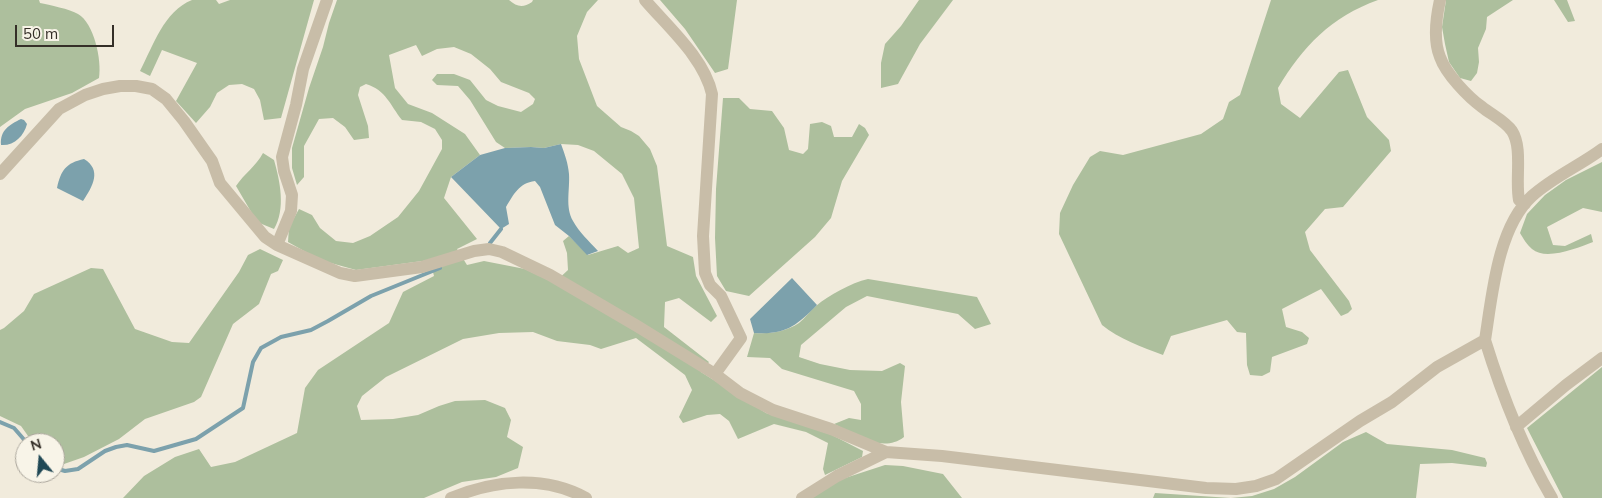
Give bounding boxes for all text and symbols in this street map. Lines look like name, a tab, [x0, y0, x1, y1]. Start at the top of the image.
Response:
scale bar	[18, 15, 116, 47]
text: 50 m	[23, 24, 58, 43]
north arrow	[15, 433, 65, 483]
text: N	[28, 434, 44, 455]

